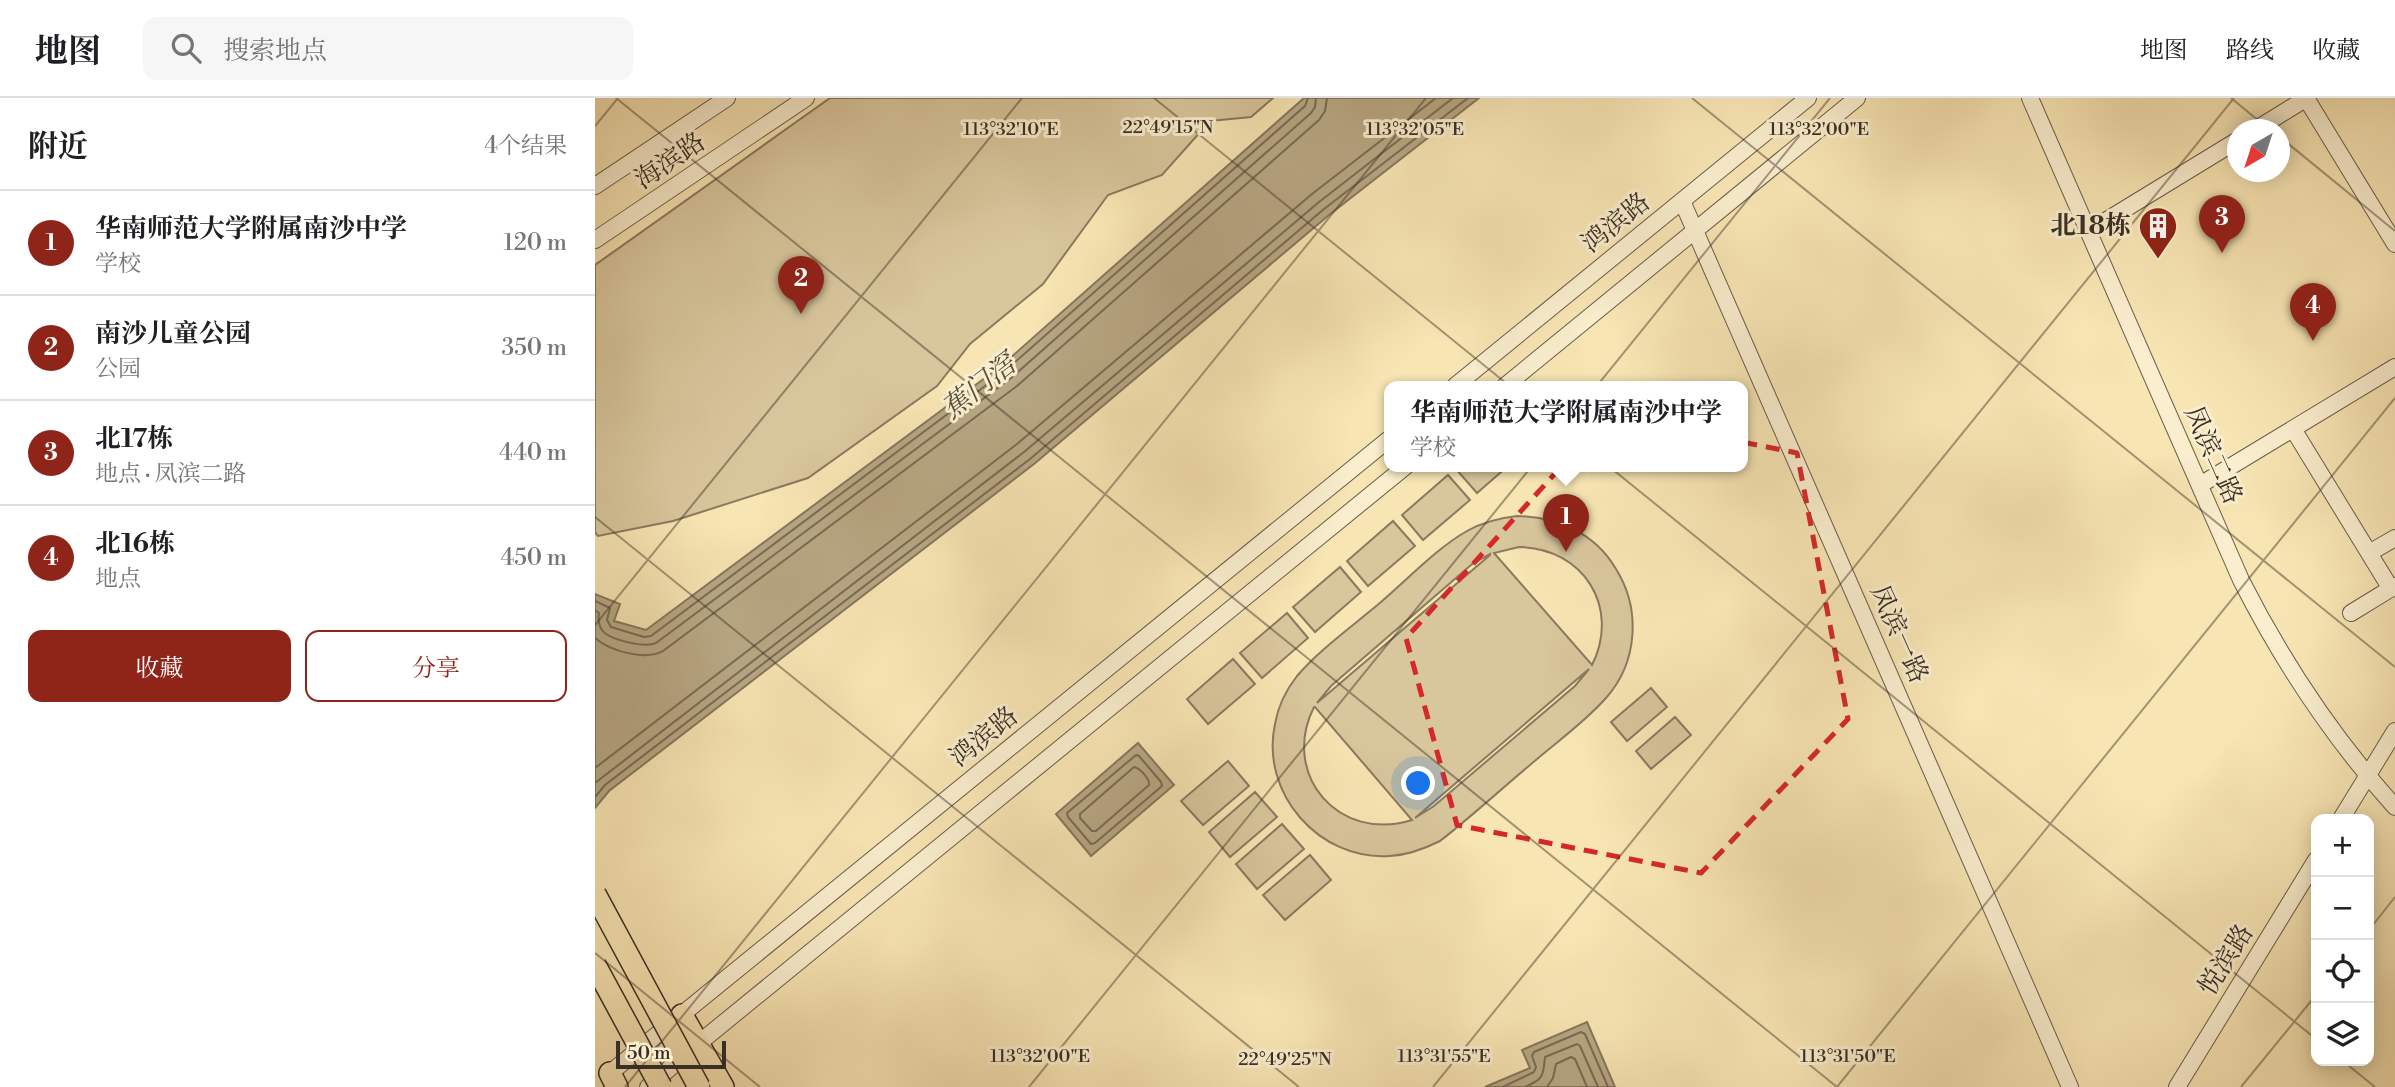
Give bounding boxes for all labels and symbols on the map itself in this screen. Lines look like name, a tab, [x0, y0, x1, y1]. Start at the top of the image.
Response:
text: 22°49'15"N	[1123, 116, 1214, 139]
text: 113°32'10"E	[963, 118, 1059, 141]
text: 113°32'05"E	[1366, 118, 1464, 141]
text: 113°32'00"E	[1769, 118, 1869, 141]
north arrow	[2227, 119, 2290, 182]
street label: 海滨路	[629, 126, 711, 196]
street label: 鸿滨路	[1576, 186, 1656, 260]
pin: 3	[2199, 195, 2245, 253]
building icon: 北18栋	[2137, 205, 2179, 260]
place label: 北18栋	[2050, 210, 2131, 242]
pin: 2	[778, 256, 824, 314]
pin: 4	[2290, 283, 2336, 341]
water label: 蕉门滘	[935, 344, 1027, 427]
street label: 凤滨二路	[2177, 401, 2249, 509]
pin: 1	[1543, 494, 1589, 552]
street label: 凤滨一路	[1863, 580, 1935, 688]
street label: 鸿滨路	[944, 700, 1024, 774]
your location	[1401, 766, 1435, 800]
street label: 悦滨路	[2192, 918, 2260, 1002]
scale bar	[616, 1038, 726, 1070]
text: 113°32'00"E	[990, 1045, 1090, 1068]
text: 113°31'55"E	[1397, 1045, 1491, 1068]
text: 113°31'50"E	[1800, 1045, 1896, 1068]
text: 22°49'25"N	[1238, 1048, 1332, 1071]

